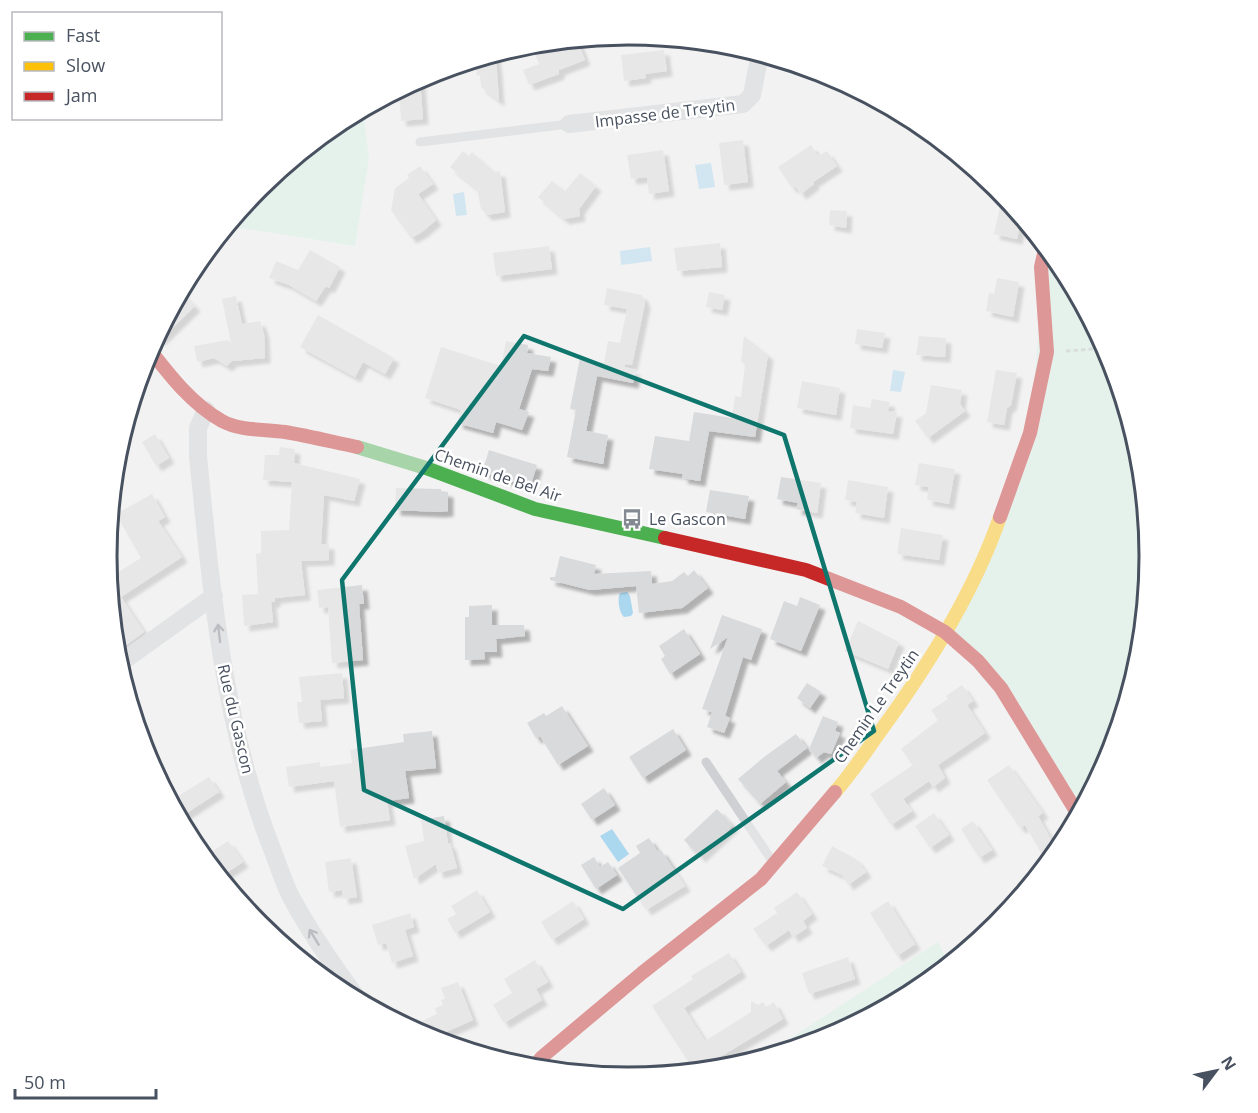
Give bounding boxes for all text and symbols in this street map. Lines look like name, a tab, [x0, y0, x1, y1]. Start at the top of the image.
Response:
legend	[12, 12, 222, 120]
text: Fast	[66, 23, 100, 47]
text: Slow	[66, 53, 105, 77]
text: Jam	[64, 83, 98, 107]
street label: Impasse de Treytin	[594, 93, 736, 133]
street label: Chemin de Bel Air	[432, 443, 565, 507]
bus stop icon: Le Gascon	[620, 507, 644, 531]
place label: Le Gascon	[649, 508, 726, 530]
one-way arrow	[213, 623, 224, 643]
street label: Chemin Le Treytin	[828, 644, 924, 768]
street label: Rue du Gascon	[213, 662, 259, 776]
one-way arrow	[307, 929, 319, 946]
north arrow	[1186, 1041, 1246, 1101]
text: N	[1216, 1052, 1241, 1074]
scale bar	[15, 1062, 156, 1100]
text: 50 m	[24, 1070, 66, 1094]

